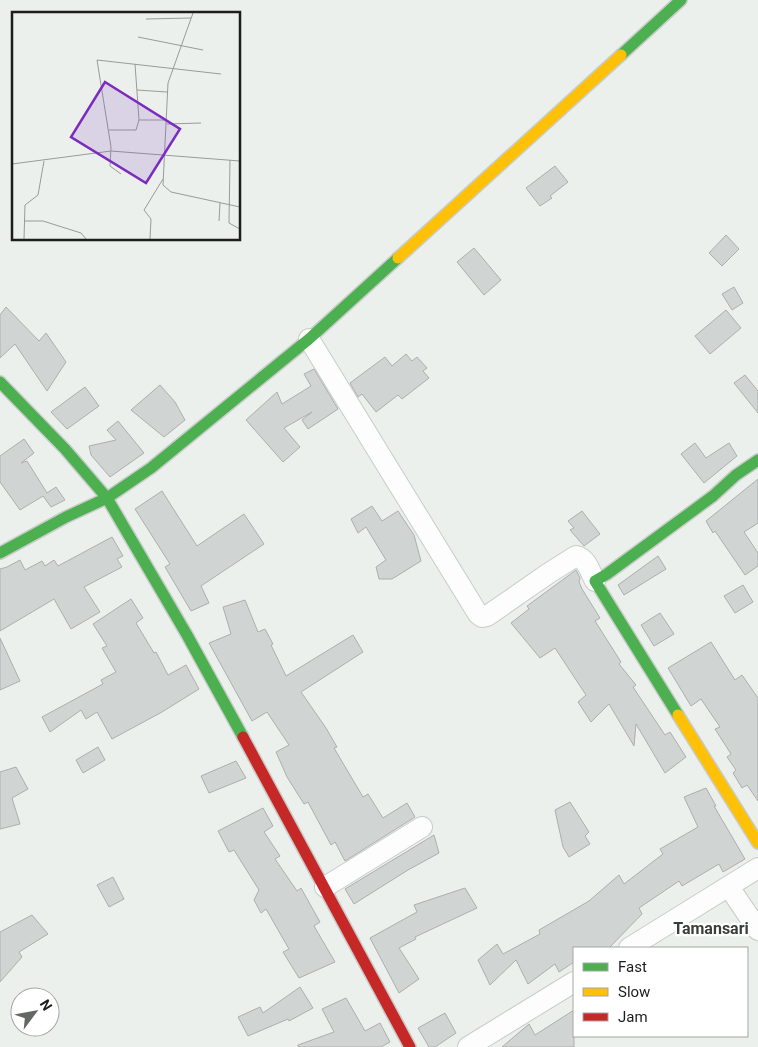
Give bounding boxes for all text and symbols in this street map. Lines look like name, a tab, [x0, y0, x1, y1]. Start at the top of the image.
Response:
inset map	[12, 12, 240, 240]
district label: Tamansari	[673, 919, 749, 938]
legend	[573, 947, 748, 1037]
text: Fast	[618, 958, 647, 976]
text: Slow	[618, 983, 650, 1001]
north arrow	[10, 987, 60, 1037]
text: N	[37, 997, 55, 1014]
text: Jam	[618, 1008, 648, 1026]

